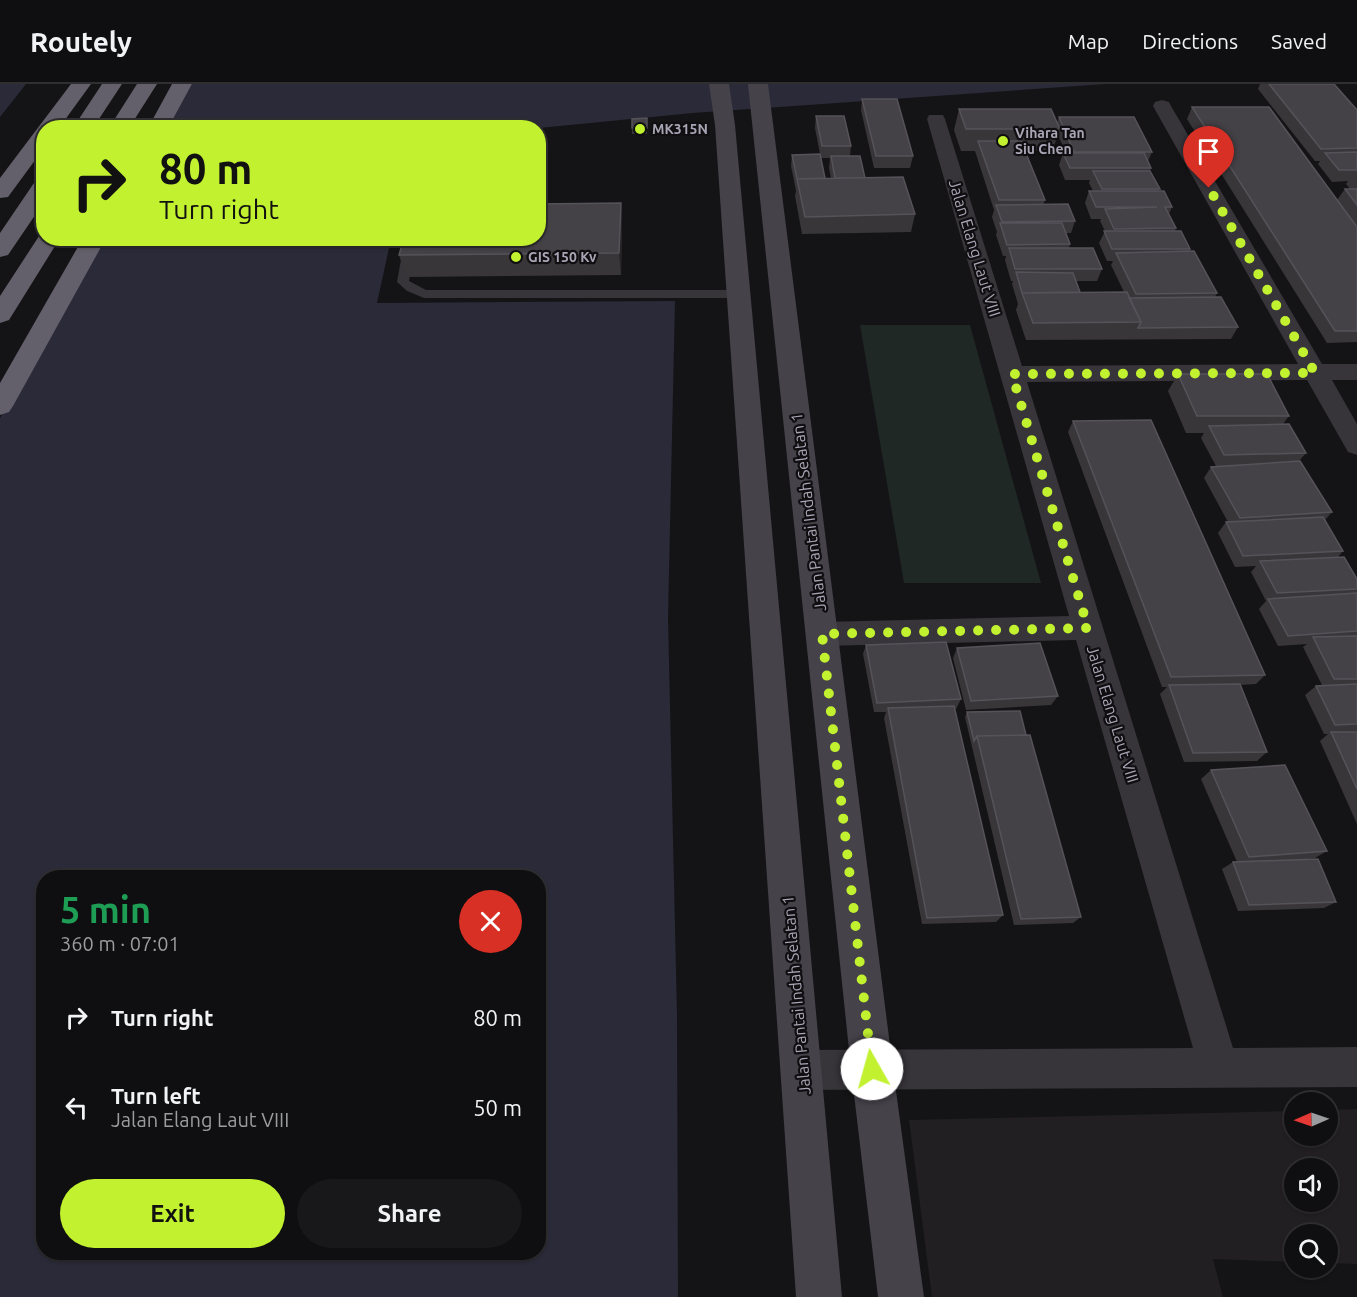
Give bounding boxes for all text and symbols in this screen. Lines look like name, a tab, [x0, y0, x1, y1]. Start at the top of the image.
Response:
text: Routely	[30, 26, 132, 57]
text: Map	[1068, 29, 1109, 53]
text: Directions	[1142, 29, 1238, 53]
text: Saved	[1271, 29, 1327, 53]
place label: MK315N	[652, 121, 708, 137]
marker: MK315N	[633, 122, 647, 136]
place label: Vihara Tan Siu Chen	[1015, 125, 1085, 157]
pin	[1183, 126, 1234, 188]
marker: Vihara Tan Siu Chen	[996, 134, 1010, 148]
icon: arrive	[1192, 135, 1225, 168]
icon: right	[60, 144, 138, 222]
text: 80 m	[159, 145, 253, 192]
street label: Jalan Elang Laut VIII	[946, 177, 1004, 319]
text: Turn right	[159, 194, 279, 224]
place label: GIS 150 Kv	[528, 249, 597, 265]
marker: GIS 150 Kv	[509, 250, 523, 264]
street label: Jalan Pantai Indah Selatan 1	[787, 412, 829, 612]
street label: Jalan Elang Laut VIII	[1084, 643, 1142, 785]
text: 5 min	[60, 889, 151, 930]
button: close	[459, 890, 522, 953]
street label: Jalan Pantai Indah Selatan 1	[778, 895, 814, 1095]
text: 360 m · 07:01	[60, 932, 180, 955]
icon: right	[60, 1001, 93, 1034]
text: Turn right	[111, 1005, 213, 1030]
text: 80 m	[473, 1005, 522, 1030]
position arrow	[840, 1037, 904, 1101]
text: Turn left	[111, 1083, 201, 1108]
icon: left	[60, 1091, 93, 1124]
north arrow	[1284, 1092, 1338, 1146]
map controls	[1284, 1092, 1338, 1278]
text: 50 m	[473, 1095, 522, 1120]
text: Jalan Elang Laut VIII	[111, 1108, 289, 1131]
button: sound	[1284, 1158, 1338, 1212]
button: Exit	[60, 1179, 285, 1248]
button: Share	[297, 1179, 522, 1248]
button: search	[1284, 1224, 1338, 1278]

